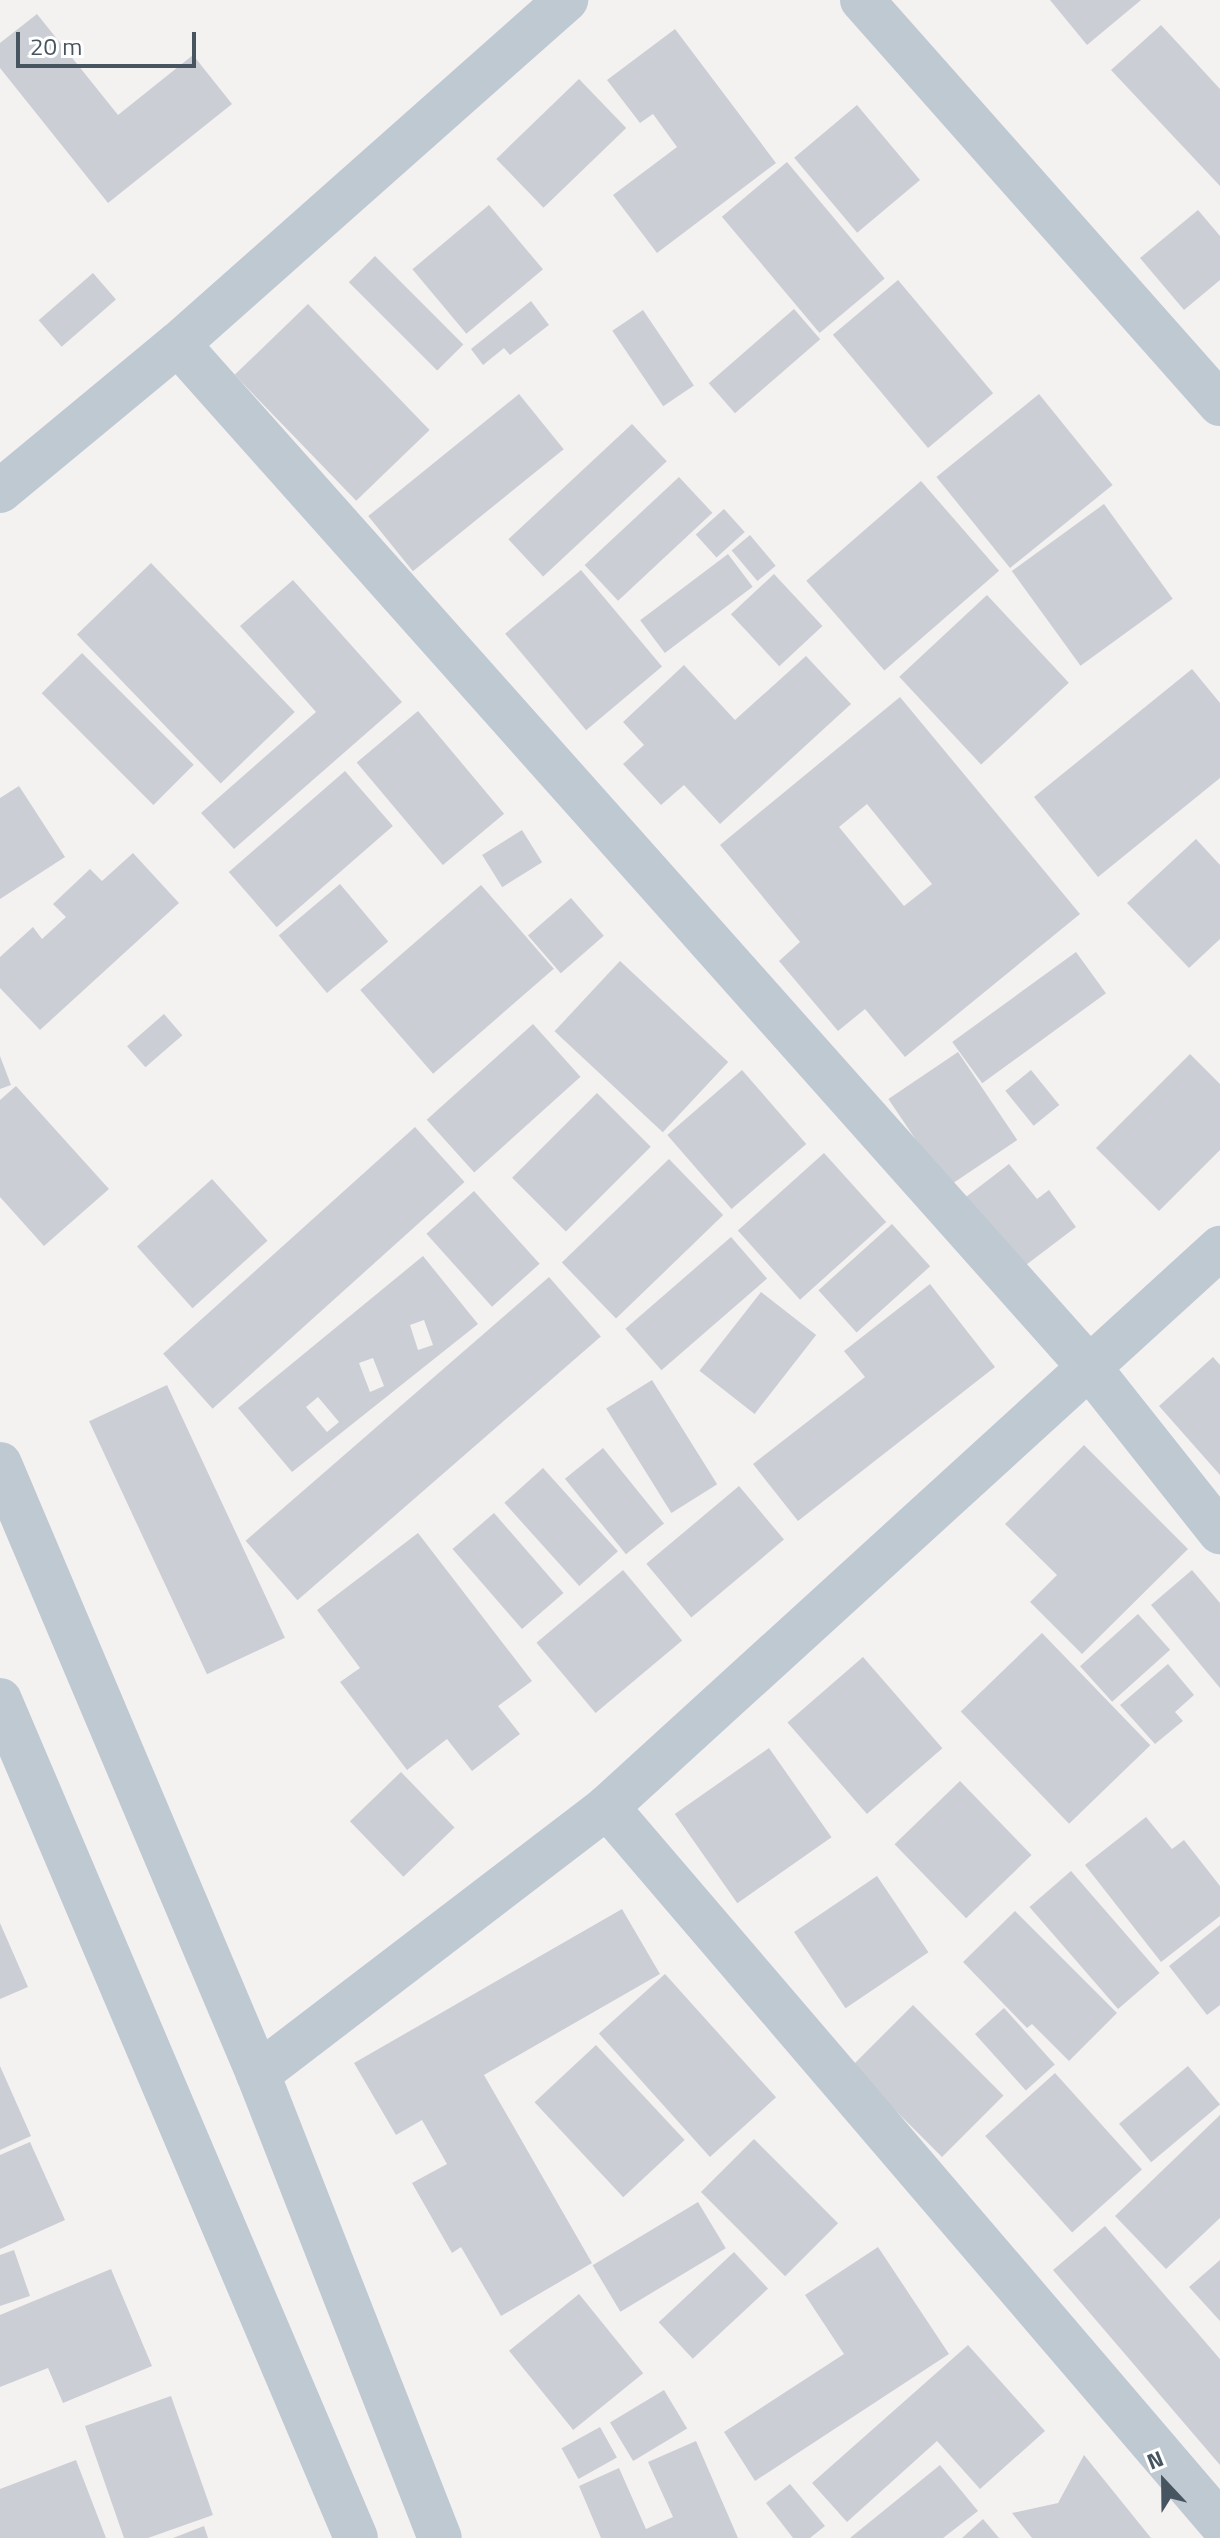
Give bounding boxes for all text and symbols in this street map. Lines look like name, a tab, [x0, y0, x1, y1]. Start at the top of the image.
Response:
scale bar	[20, 16, 200, 66]
text: 20 m	[30, 28, 82, 64]
text: N	[1142, 2441, 1168, 2478]
north arrow	[1124, 2442, 1204, 2522]

